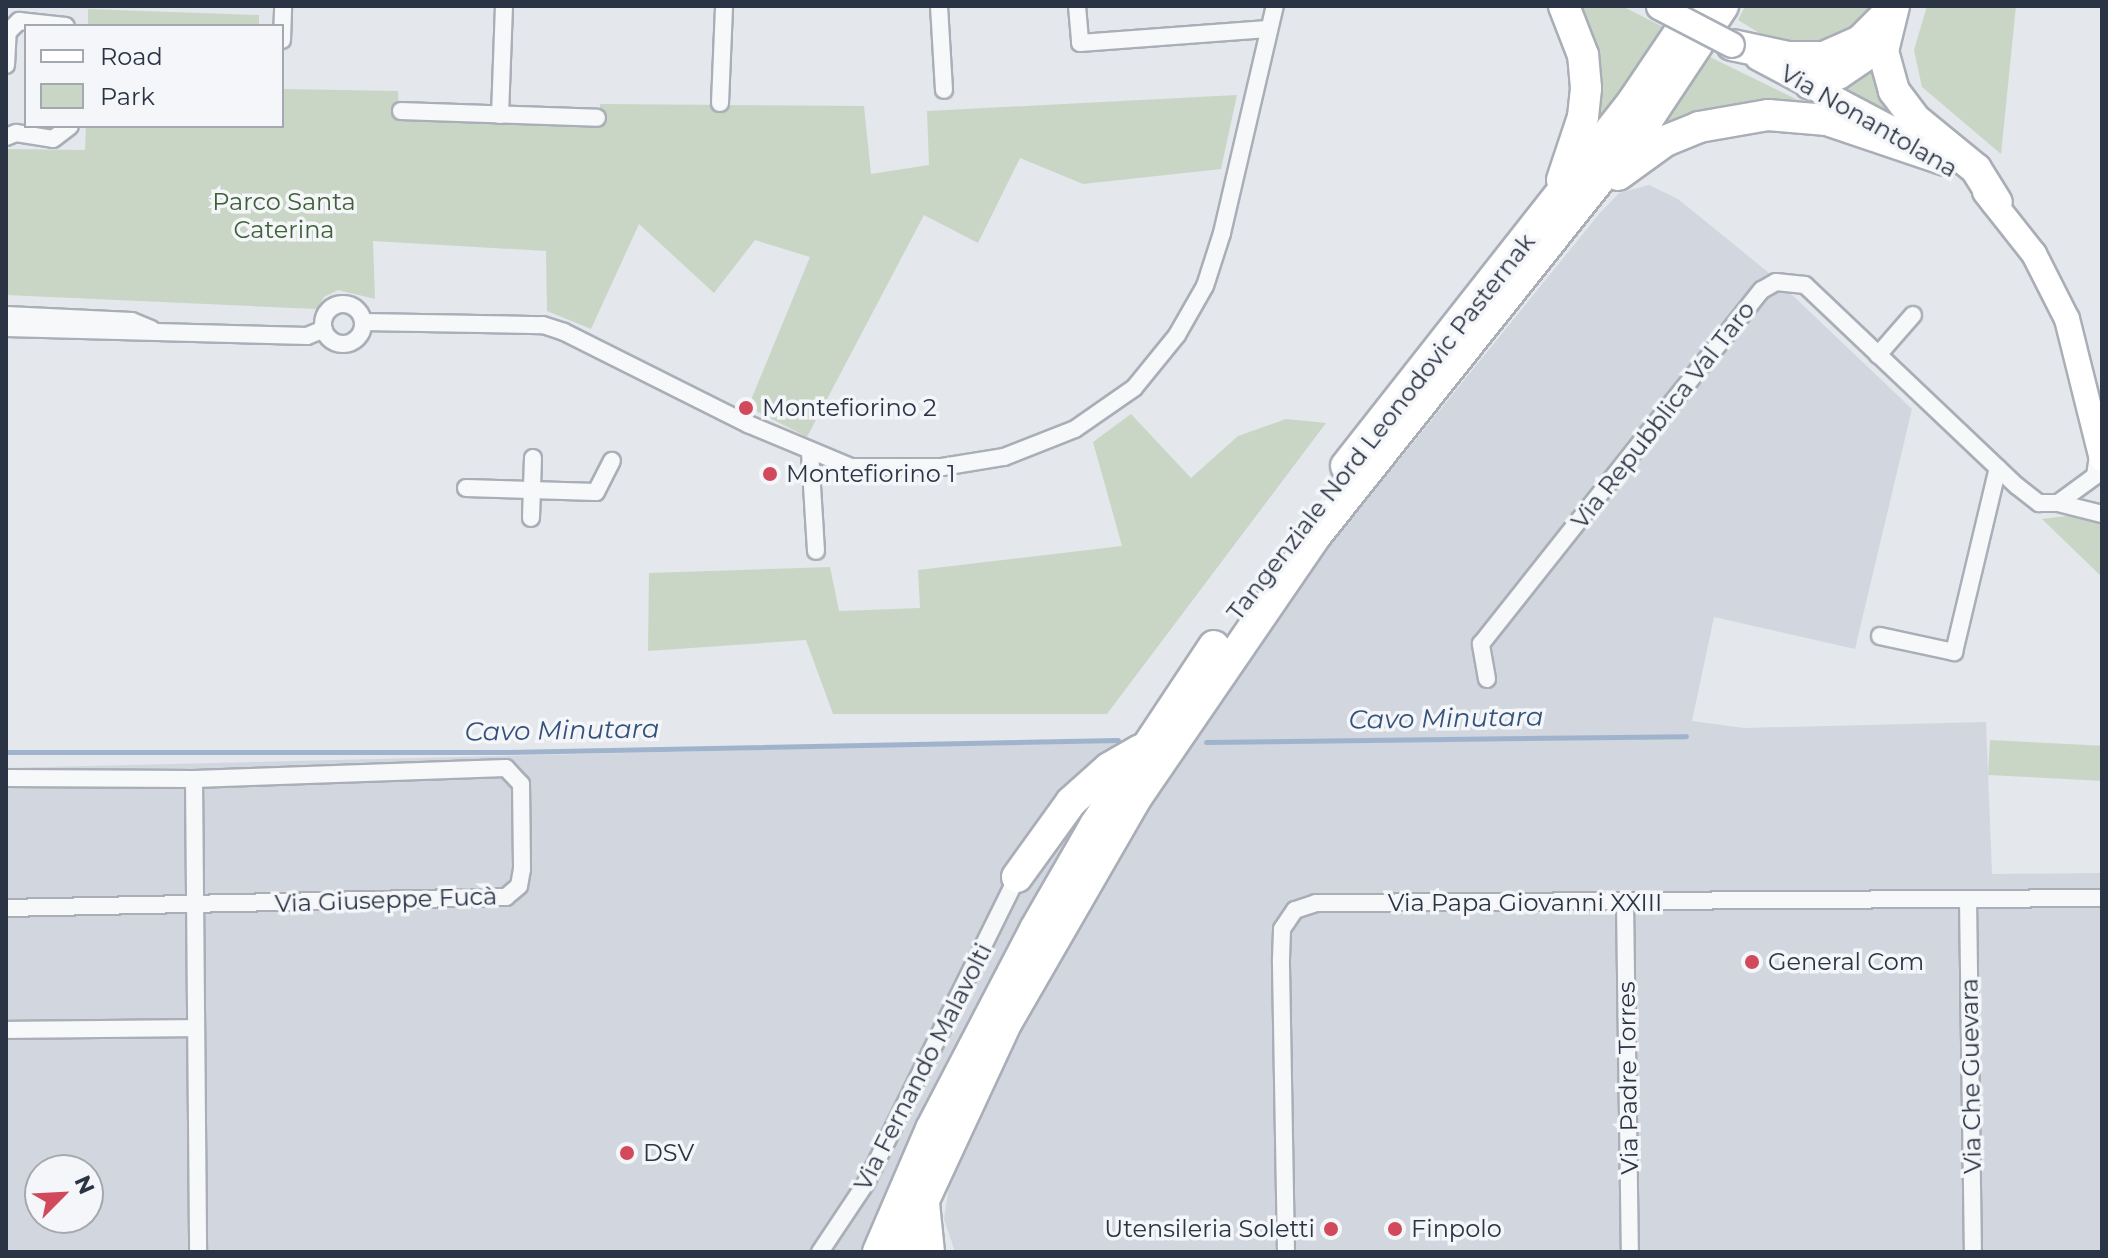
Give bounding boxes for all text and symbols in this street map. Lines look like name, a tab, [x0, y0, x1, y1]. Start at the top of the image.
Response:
legend	[24, 24, 284, 128]
text: Road	[100, 42, 163, 71]
street label: Via Nonantolana	[1775, 59, 1963, 183]
text: Park	[100, 82, 155, 111]
park label: Parco Santa Caterina	[212, 188, 356, 244]
street label: Tangenziale Nord Leonodovic Pasternak	[1221, 228, 1541, 626]
street label: Via Repubblica Val Taro	[1565, 295, 1761, 535]
place label: Montefiorino 2	[762, 394, 937, 422]
marker: Montefiorino 2	[737, 399, 755, 417]
place label: Montefiorino 1	[786, 460, 956, 488]
marker: Montefiorino 1	[761, 465, 779, 483]
water label: Cavo Minutara	[1348, 702, 1544, 736]
water label: Cavo Minutara	[464, 714, 660, 748]
street label: Via Giuseppe Fucà	[274, 882, 498, 918]
street label: Via Papa Giovanni XXIII	[1388, 889, 1662, 917]
street label: Via Fernando Malavolti	[848, 939, 998, 1195]
place label: General Com	[1768, 948, 1924, 976]
marker: General Com	[1743, 953, 1761, 971]
street label: Via Che Guevara	[1955, 978, 1987, 1174]
street label: Via Padre Torres	[1612, 981, 1644, 1175]
place label: DSV	[643, 1139, 694, 1167]
marker: DSV	[618, 1144, 636, 1162]
north arrow	[24, 1154, 104, 1234]
text: N	[69, 1171, 101, 1198]
place label: Utensileria Soletti	[1104, 1215, 1315, 1243]
place label: Finpolo	[1411, 1215, 1502, 1243]
marker: Utensileria Soletti	[1322, 1220, 1340, 1238]
marker: Finpolo	[1386, 1220, 1404, 1238]

